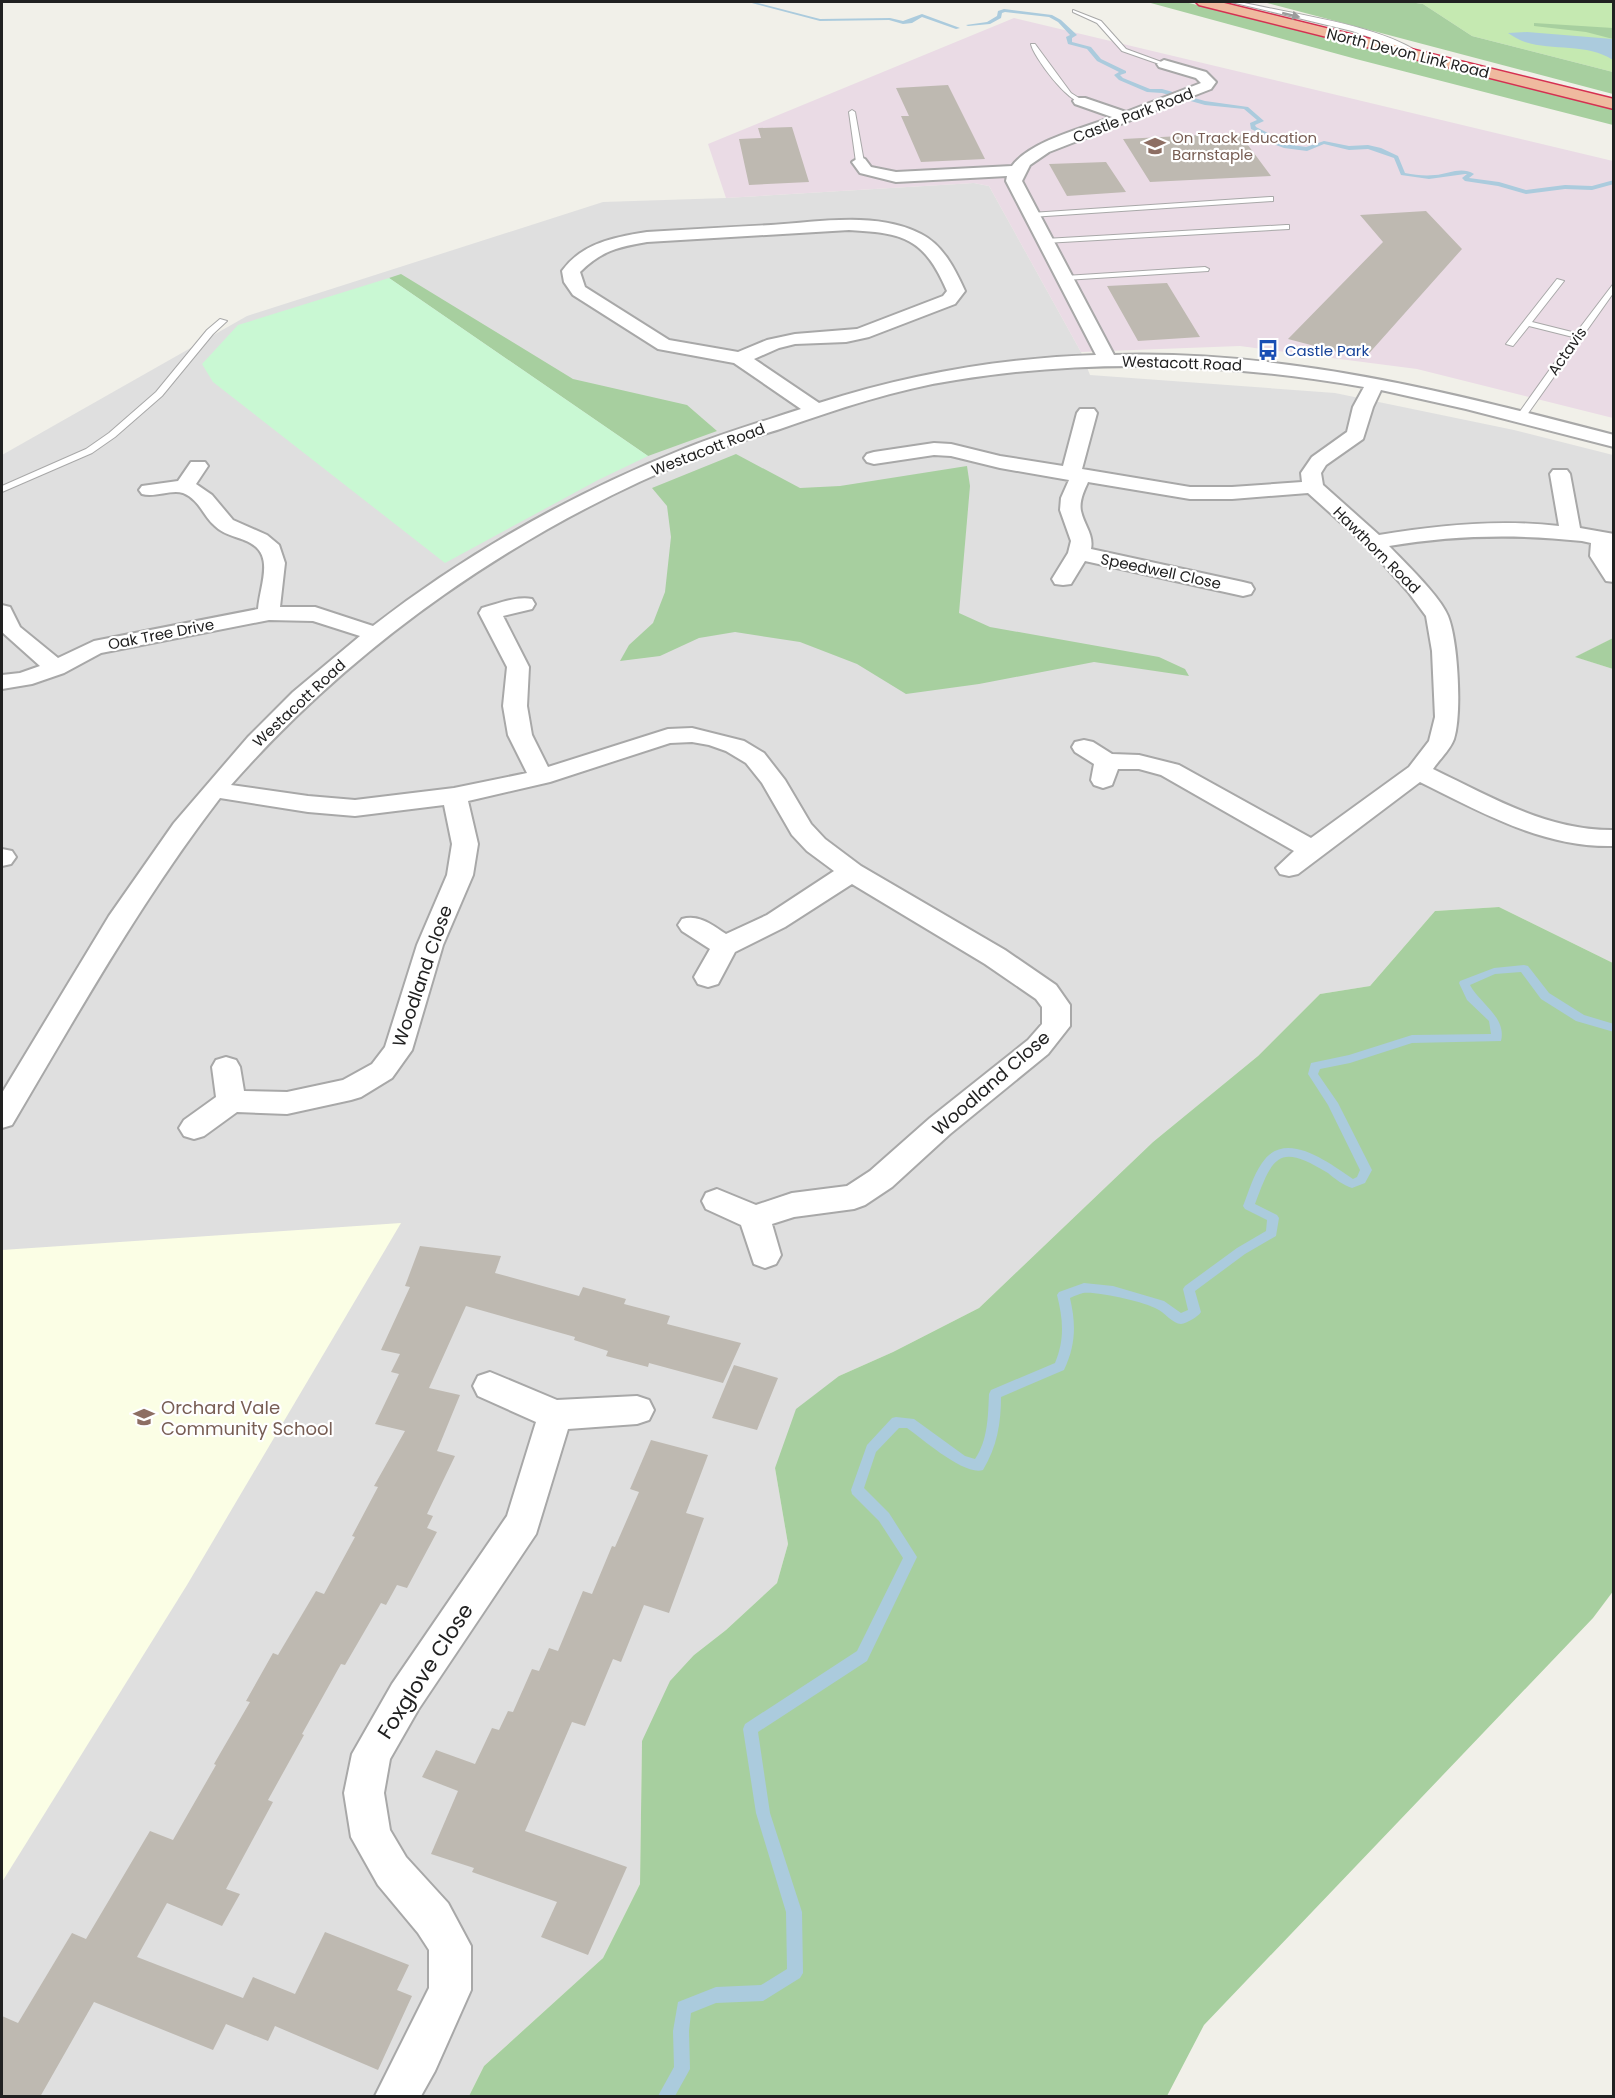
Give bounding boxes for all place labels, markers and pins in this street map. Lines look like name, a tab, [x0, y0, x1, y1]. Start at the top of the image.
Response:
place label: On Track Education Barnstaple	[1172, 127, 1317, 165]
school or university icon: On Track Education Barnstaple	[1143, 134, 1167, 158]
bus stop icon: Castle Park	[1256, 338, 1280, 362]
place label: Castle Park	[1285, 340, 1369, 361]
place label: Orchard Vale Community School	[161, 1395, 333, 1441]
school or university icon: Orchard Vale Community School	[132, 1405, 156, 1429]

